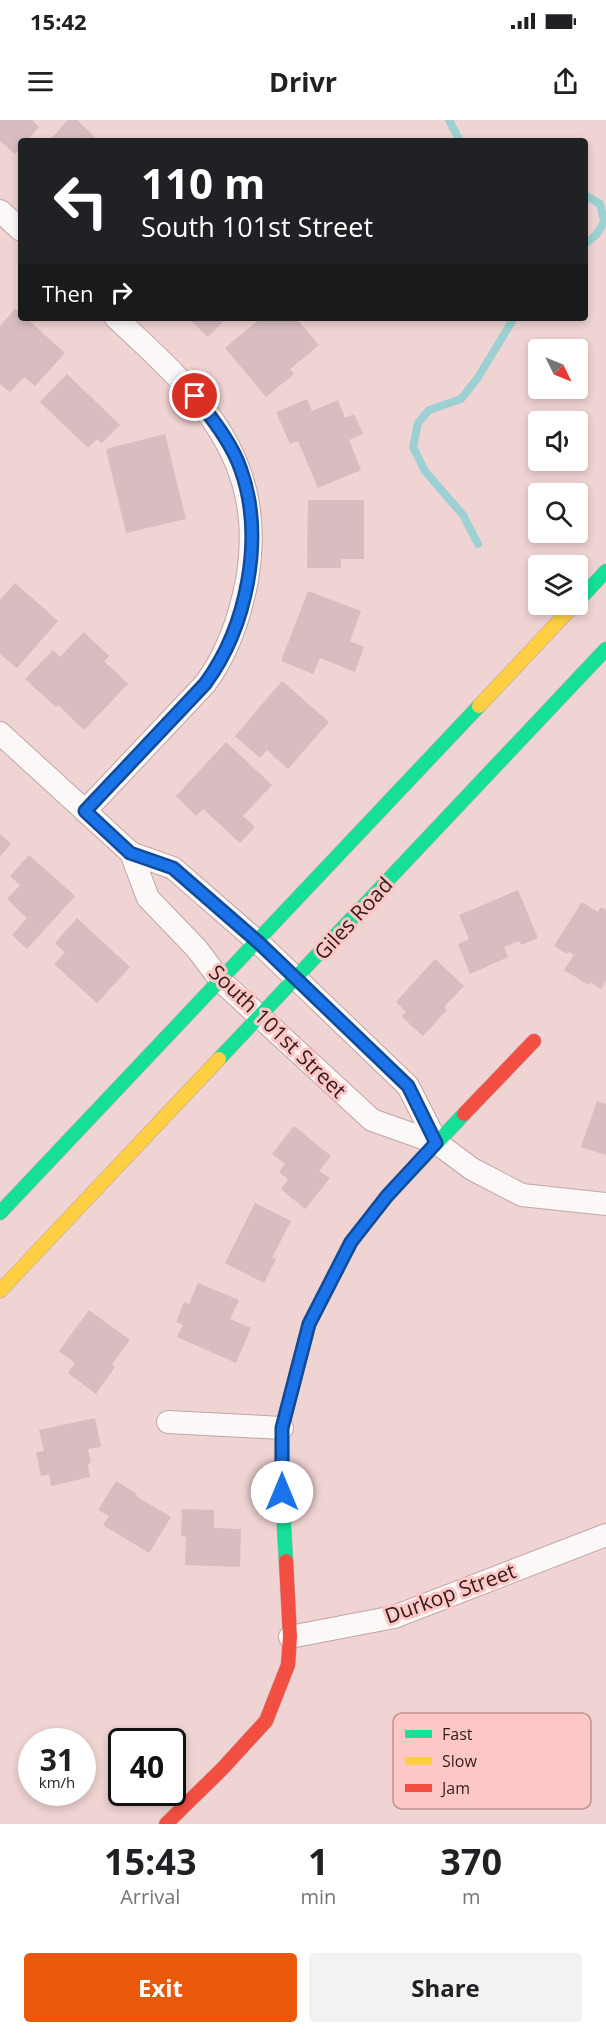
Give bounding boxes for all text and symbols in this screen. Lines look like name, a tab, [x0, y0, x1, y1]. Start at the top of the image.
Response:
text: 15:42	[30, 6, 87, 36]
text: Drivr	[269, 63, 337, 100]
icon: menu	[24, 65, 57, 98]
icon: share	[549, 65, 582, 98]
text: 110 m	[141, 154, 265, 211]
icon: left	[42, 162, 120, 240]
text: South 101st Street	[141, 208, 373, 245]
icon: right	[105, 276, 138, 309]
text: Then	[42, 278, 93, 308]
north arrow	[528, 339, 588, 399]
map controls	[528, 339, 588, 615]
pin	[169, 370, 220, 421]
icon: arrive	[178, 379, 211, 412]
button: sound	[528, 411, 588, 471]
button: search	[528, 483, 588, 543]
button: layers	[528, 555, 588, 615]
street label: Giles Road	[308, 871, 398, 965]
street label: South 101st Street	[203, 958, 353, 1104]
position arrow	[250, 1460, 314, 1524]
street label: Durkop Street	[381, 1556, 519, 1630]
legend	[393, 1713, 591, 1809]
text: Fast	[442, 1723, 473, 1745]
speed limit sign: 40	[108, 1728, 186, 1806]
text: 31	[40, 1739, 74, 1780]
text: Slow	[442, 1750, 477, 1772]
text: km/h	[39, 1772, 75, 1792]
text: Jam	[440, 1777, 470, 1799]
text: 15:43	[104, 1837, 197, 1886]
text: 1	[308, 1837, 329, 1886]
text: 370	[440, 1837, 502, 1886]
text: Arrival	[120, 1883, 180, 1910]
text: min	[300, 1883, 336, 1910]
text: m	[462, 1883, 480, 1910]
button: Exit	[24, 1953, 297, 2022]
button: Share	[309, 1953, 582, 2022]

